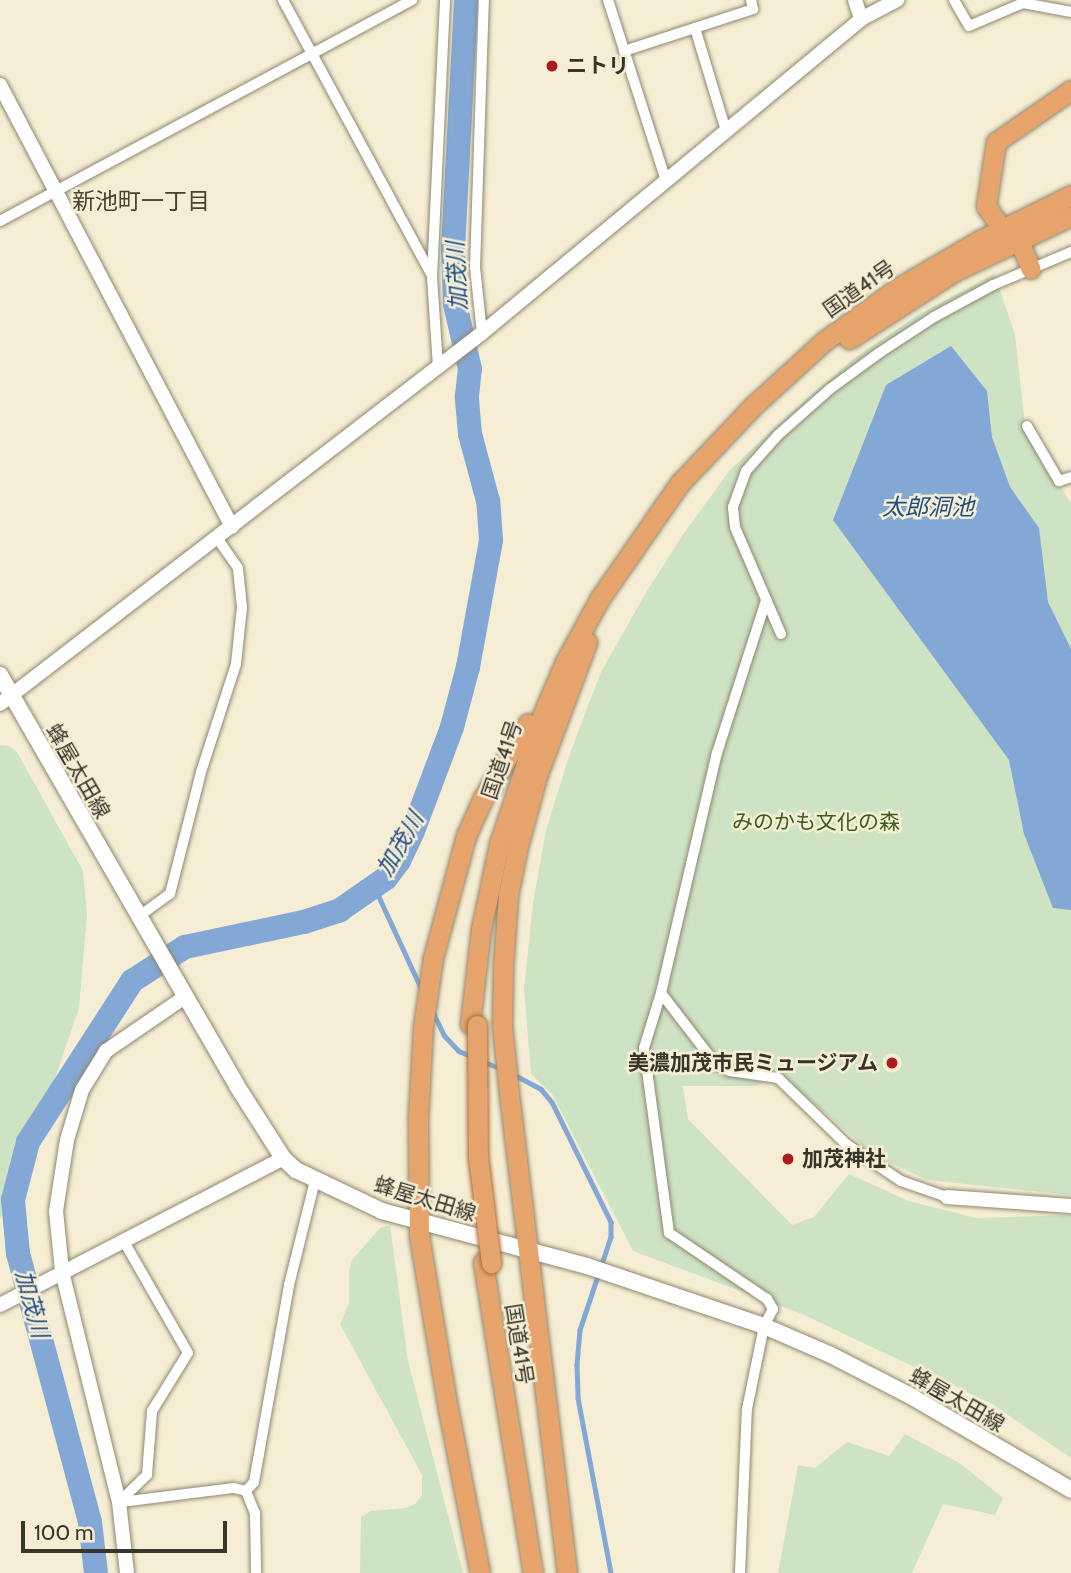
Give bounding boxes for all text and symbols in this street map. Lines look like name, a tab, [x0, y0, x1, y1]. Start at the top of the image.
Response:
place label: ニトリ	[566, 53, 629, 79]
marker: ニトリ	[544, 58, 560, 74]
district label: 新池町一丁目	[72, 187, 210, 215]
water label: 加茂川	[441, 241, 473, 311]
street label: 国道41号	[818, 255, 900, 323]
water label: 太郎洞池	[882, 493, 974, 521]
street label: 国道41号	[477, 717, 527, 803]
street label: 蜂屋太田線	[41, 719, 115, 823]
water label: 加茂川	[371, 807, 429, 881]
park label: みのかも文化の森	[732, 809, 900, 835]
place label: 美濃加茂市民ミュージアム	[626, 1050, 878, 1076]
marker: 美濃加茂市民ミュージアム	[884, 1055, 900, 1071]
place label: 加茂神社	[802, 1146, 886, 1172]
marker: 加茂神社	[780, 1151, 796, 1167]
street label: 蜂屋太田線	[371, 1172, 479, 1226]
water label: 加茂川	[10, 1267, 54, 1341]
street label: 国道41号	[500, 1302, 538, 1386]
street label: 蜂屋太田線	[905, 1363, 1009, 1437]
scale bar	[24, 1506, 231, 1550]
text: 100 m	[34, 1520, 93, 1545]

